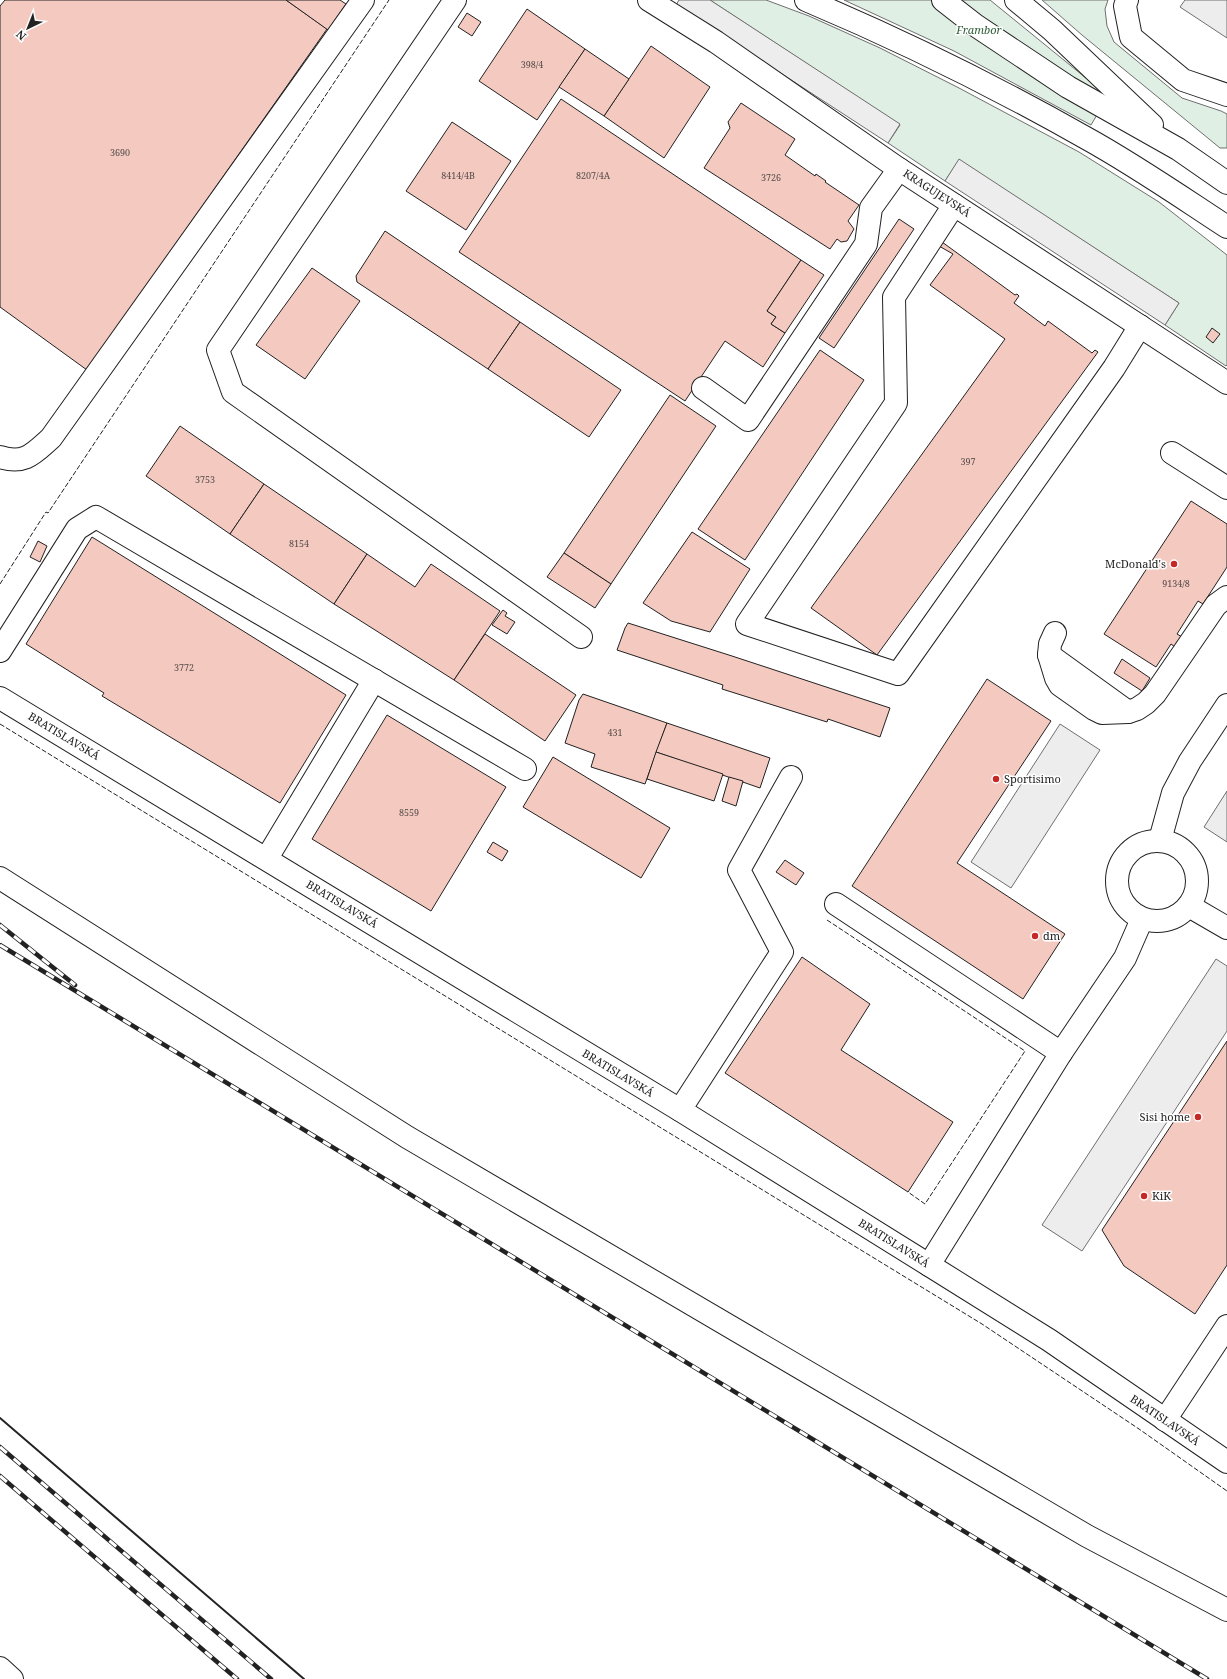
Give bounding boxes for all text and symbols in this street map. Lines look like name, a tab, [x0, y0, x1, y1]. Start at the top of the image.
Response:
north arrow	[8, 8, 48, 48]
park label: Frambor	[955, 22, 1002, 37]
text: N	[12, 27, 29, 44]
house number: 398/4	[521, 58, 543, 71]
house number: 3690	[110, 146, 130, 159]
street label: KRAGUJEVSKÁ	[901, 165, 974, 220]
house number: 8414/4B	[441, 169, 475, 182]
house number: 8207/4A	[576, 169, 611, 182]
house number: 3726	[761, 171, 781, 184]
house number: 397	[960, 455, 976, 468]
house number: 3753	[195, 473, 215, 486]
house number: 8154	[289, 537, 309, 550]
place label: McDonald's	[1105, 556, 1166, 571]
marker: McDonald's	[1169, 559, 1179, 569]
house number: 9134/8	[1162, 577, 1190, 590]
house number: 3772	[174, 661, 194, 674]
street label: BRATISLAVSKÁ	[26, 708, 103, 763]
house number: 431	[607, 726, 623, 739]
place label: Sportisimo	[1004, 771, 1061, 786]
marker: Sportisimo	[991, 774, 1001, 784]
house number: 8559	[399, 806, 419, 819]
street label: BRATISLAVSKÁ	[304, 876, 381, 931]
place label: dm	[1043, 928, 1061, 943]
marker: dm	[1030, 931, 1040, 941]
street label: BRATISLAVSKÁ	[580, 1045, 657, 1100]
place label: Sisi home	[1140, 1109, 1190, 1124]
marker: Sisi home	[1193, 1112, 1203, 1122]
place label: KiK	[1152, 1188, 1171, 1203]
marker: KiK	[1139, 1191, 1149, 1201]
street label: BRATISLAVSKÁ	[856, 1215, 933, 1270]
street label: BRATISLAVSKÁ	[1128, 1391, 1203, 1449]

